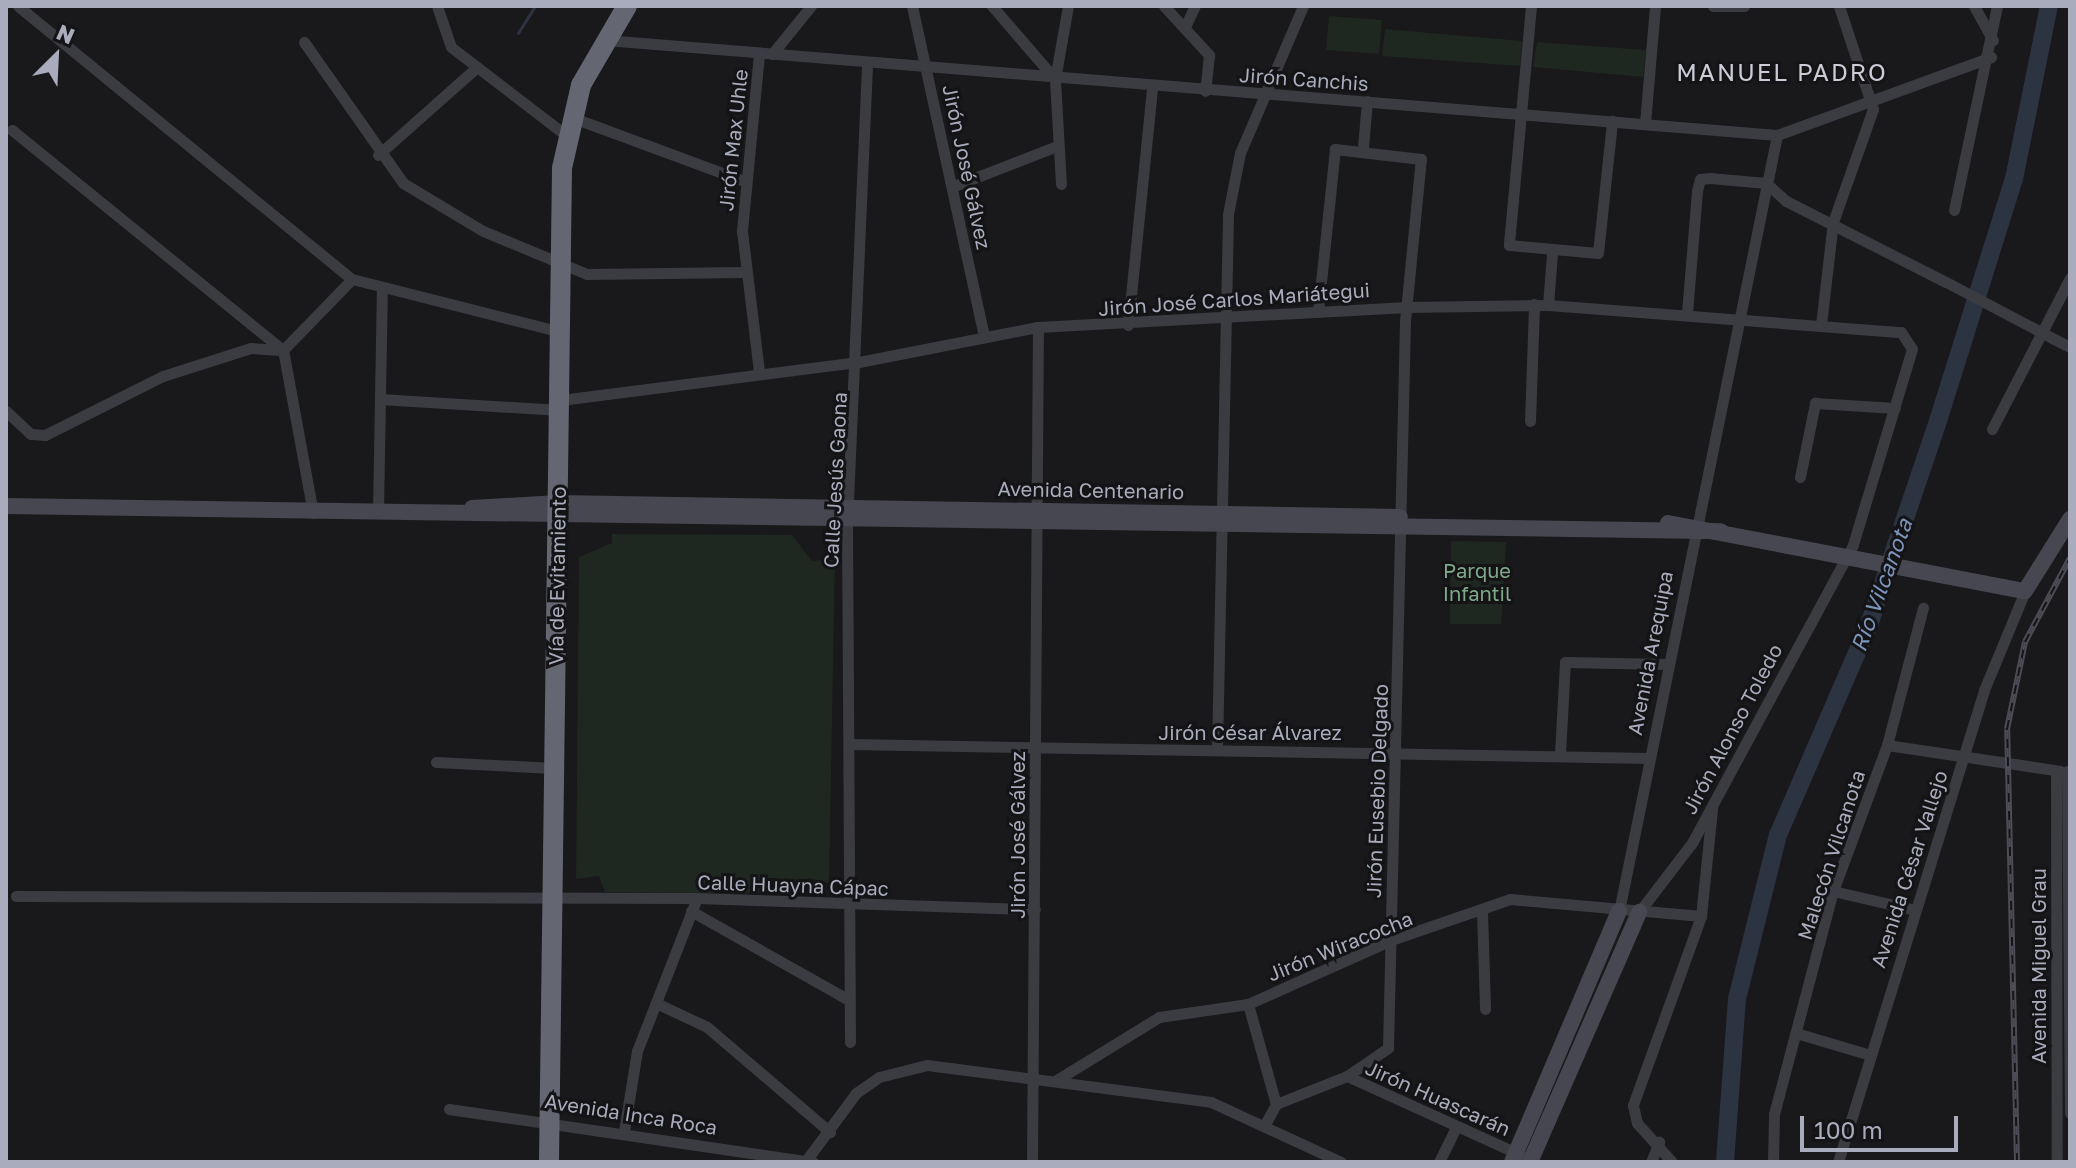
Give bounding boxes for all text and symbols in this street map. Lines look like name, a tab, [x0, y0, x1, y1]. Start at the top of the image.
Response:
north arrow	[16, 16, 96, 96]
text: N	[53, 18, 79, 49]
district label: MANUEL PADRO	[1676, 58, 1888, 86]
street label: Jirón Canchis	[1238, 63, 1370, 95]
street label: Jirón Max Uhle	[714, 68, 752, 212]
street label: Jirón José Gálvez	[938, 83, 996, 251]
street label: Jirón José Carlos Mariátegui	[1097, 278, 1371, 320]
street label: Calle Jesús Gaona	[818, 391, 852, 569]
street label: Avenida Centenario	[998, 476, 1184, 504]
street label: Vía de Evitamiento	[543, 487, 571, 665]
water label: Río Vilcanota	[1845, 515, 1917, 655]
park label: Parque Infantil	[1443, 559, 1511, 606]
street label: Avenida Arequipa	[1622, 569, 1678, 737]
street label: Jirón Alonso Toledo	[1677, 640, 1787, 818]
street label: Jirón Eusebio Delgado	[1361, 684, 1393, 898]
street label: Jirón César Álvarez	[1158, 720, 1342, 744]
street label: Jirón José Gálvez	[1005, 751, 1029, 919]
street label: Malecón Vilcanota	[1792, 767, 1870, 943]
street label: Avenida César Vallejo	[1866, 767, 1952, 971]
street label: Avenida Miguel Grau	[2026, 868, 2050, 1064]
street label: Calle Huayna Cápac	[697, 870, 889, 900]
street label: Jirón Wiracocha	[1264, 906, 1416, 986]
street label: Jirón Huascarán	[1362, 1055, 1514, 1141]
street label: Avenida Inca Roca	[543, 1089, 719, 1139]
scale bar	[1804, 1100, 1962, 1150]
text: 100 m	[1814, 1115, 1883, 1144]

